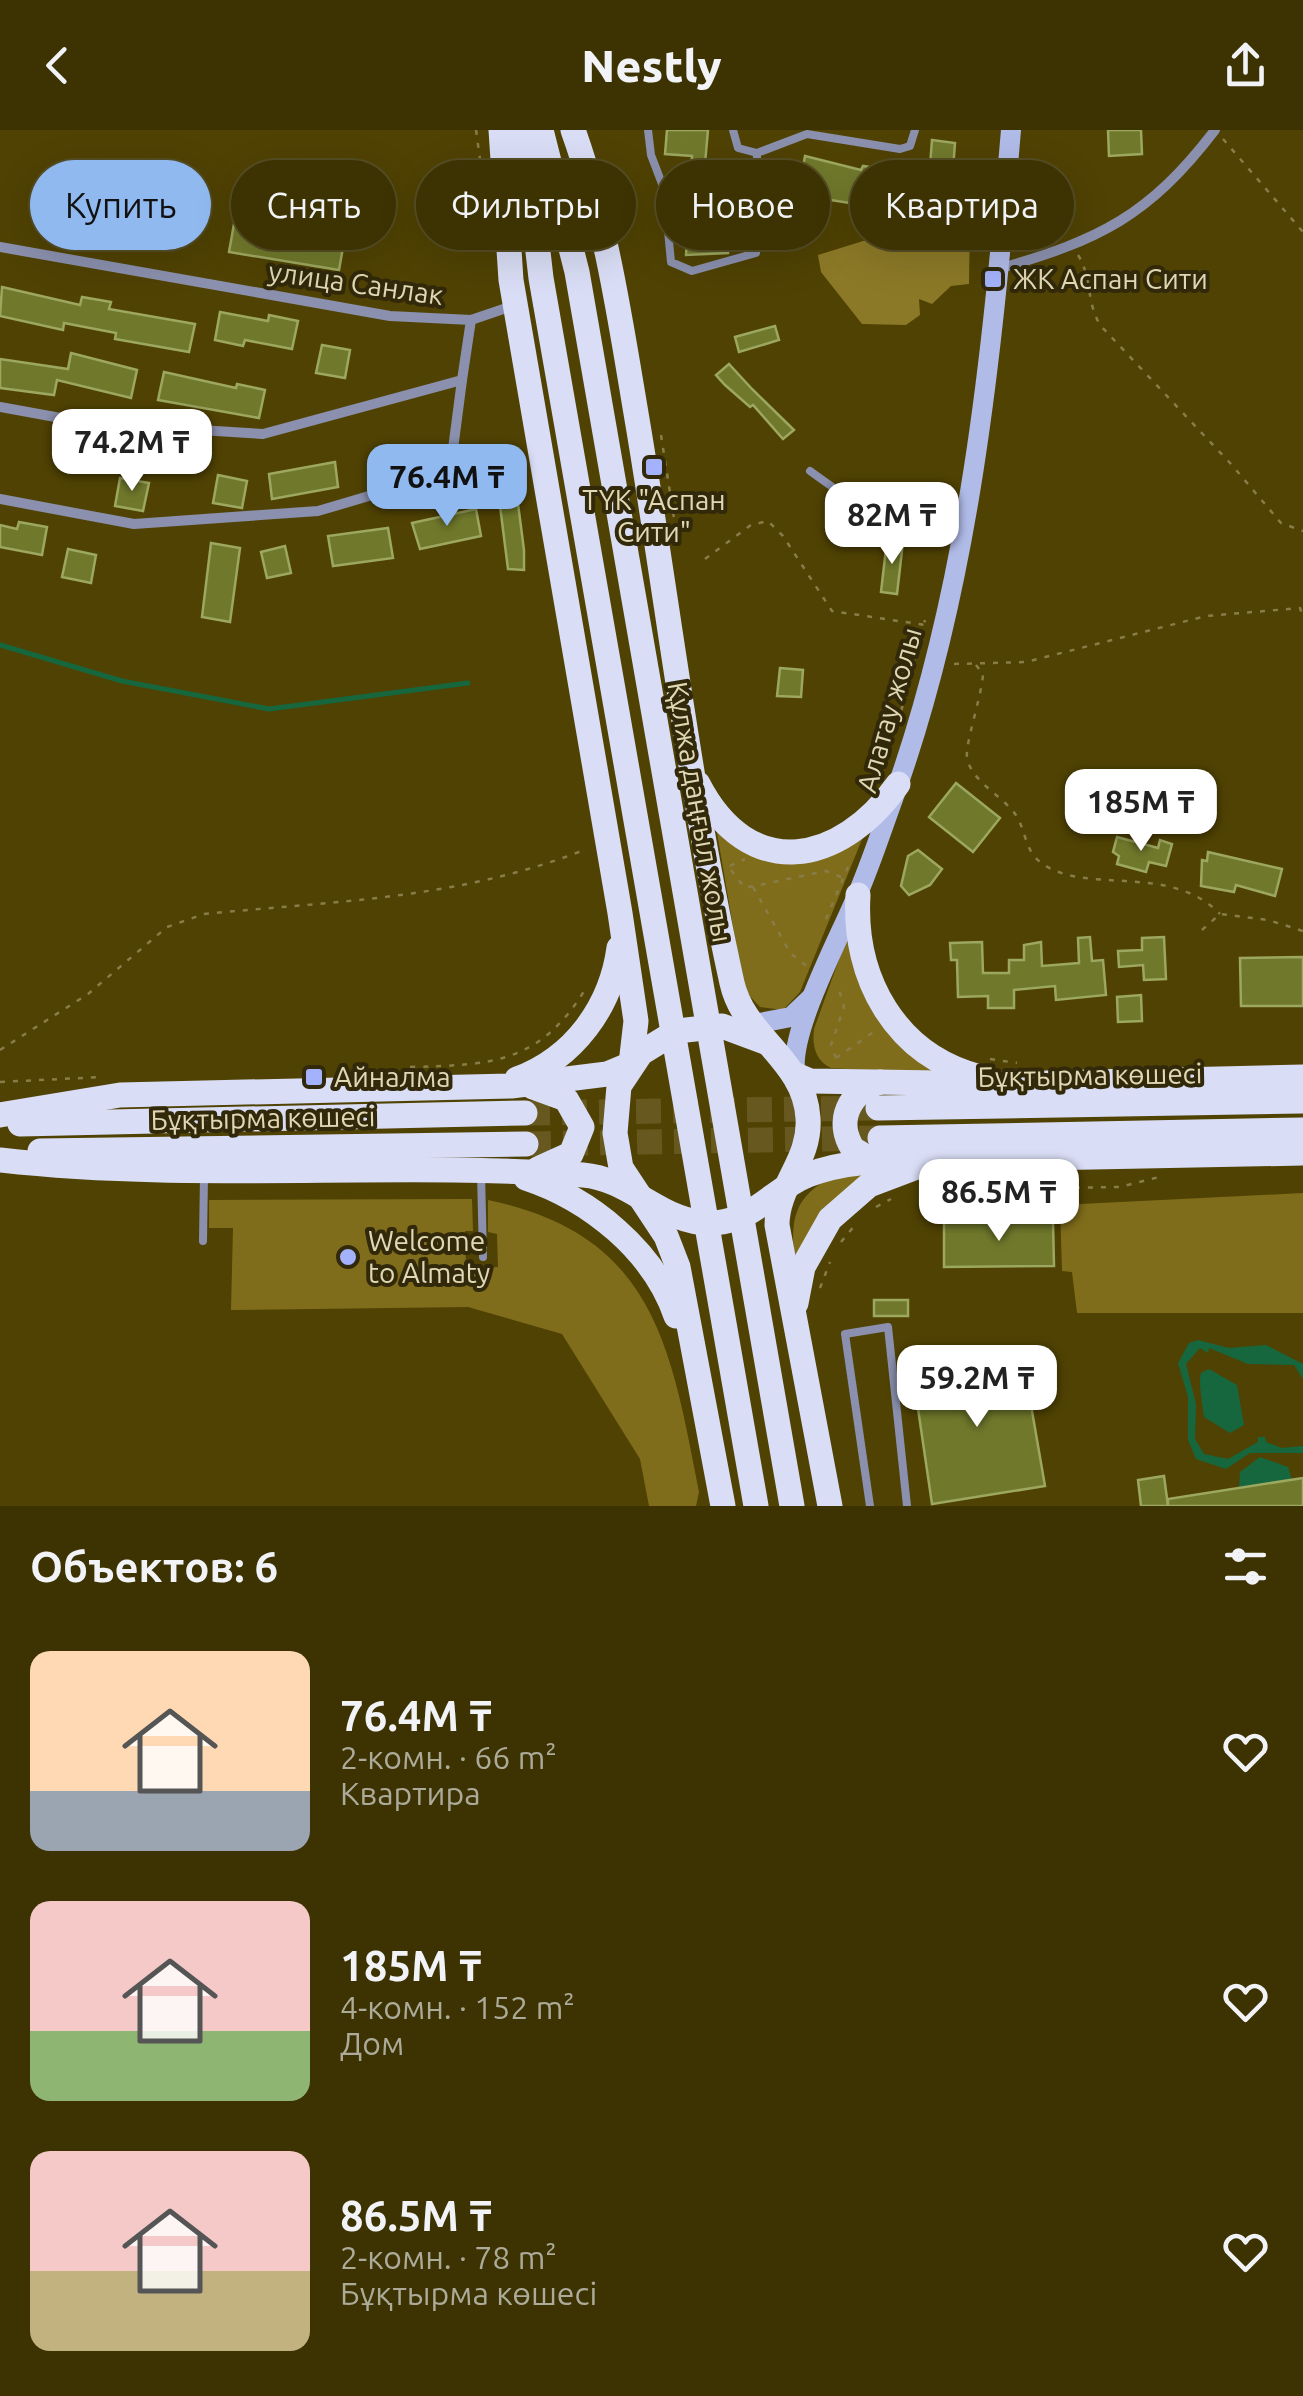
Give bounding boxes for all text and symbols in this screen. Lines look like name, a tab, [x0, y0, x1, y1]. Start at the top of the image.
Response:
icon: back	[30, 38, 85, 93]
icon: share	[1218, 38, 1273, 93]
text: Nestly	[581, 40, 722, 91]
chip: Купить	[30, 160, 211, 250]
chip: Снять	[231, 160, 396, 250]
chip: Фильтры	[416, 160, 636, 250]
chip: Новое	[656, 160, 830, 250]
chip: Квартира	[850, 160, 1074, 250]
street label: улица Санлак	[267, 255, 445, 310]
place label: ЖК Аспан Сити	[1013, 263, 1208, 294]
marker: ЖК Аспан Сити	[982, 268, 1004, 290]
pin: 74.2M ₸	[40, 409, 224, 494]
text: 74.2M ₸	[74, 423, 190, 459]
pin: 76.4M ₸	[355, 444, 539, 529]
marker: ТҮК "Аспан Сити"	[643, 456, 665, 478]
text: 76.4M ₸	[389, 458, 505, 494]
pin: 82M ₸	[822, 482, 962, 567]
place label: ТҮК "Аспан Сити"	[582, 484, 726, 547]
text: 82M ₸	[847, 496, 937, 532]
street label: Алатау жолы	[850, 624, 927, 796]
street label: Құлжа даңғыл жолы	[662, 679, 739, 945]
pin: 185M ₸	[1060, 769, 1222, 854]
text: 185M ₸	[1087, 783, 1195, 819]
street label: Бұқтырма көшесі	[977, 1057, 1203, 1092]
place label: Айналма	[334, 1061, 451, 1092]
marker: Айналма	[303, 1066, 325, 1088]
street label: Бұқтырма көшесі	[150, 1100, 376, 1135]
pin: 86.5M ₸	[907, 1159, 1091, 1244]
text: 86.5M ₸	[941, 1173, 1057, 1209]
place label: Welcome to Almaty	[368, 1225, 490, 1288]
marker: Welcome to Almaty	[337, 1246, 359, 1268]
pin: 59.2M ₸	[885, 1345, 1069, 1430]
text: 59.2M ₸	[919, 1359, 1035, 1395]
icon: filters	[1218, 1539, 1273, 1594]
text: Объектов: 6	[30, 1543, 278, 1590]
icon: home	[110, 1691, 230, 1811]
text: 76.4M ₸	[340, 1692, 492, 1739]
icon: heart	[1218, 1724, 1273, 1779]
text: 2-комн. · 66 m²	[340, 1739, 557, 1775]
text: Квартира	[340, 1775, 481, 1811]
icon: home	[110, 1941, 230, 2061]
text: 185M ₸	[340, 1942, 482, 1989]
icon: heart	[1218, 1974, 1273, 2029]
text: 4-комн. · 152 m²	[340, 1989, 575, 2025]
text: Дом	[340, 2025, 404, 2061]
icon: home	[110, 2191, 230, 2311]
text: 86.5M ₸	[340, 2192, 492, 2239]
icon: heart	[1218, 2224, 1273, 2279]
text: 2-комн. · 78 m²	[340, 2239, 557, 2275]
text: Бұқтырма көшесі	[340, 2275, 597, 2311]

